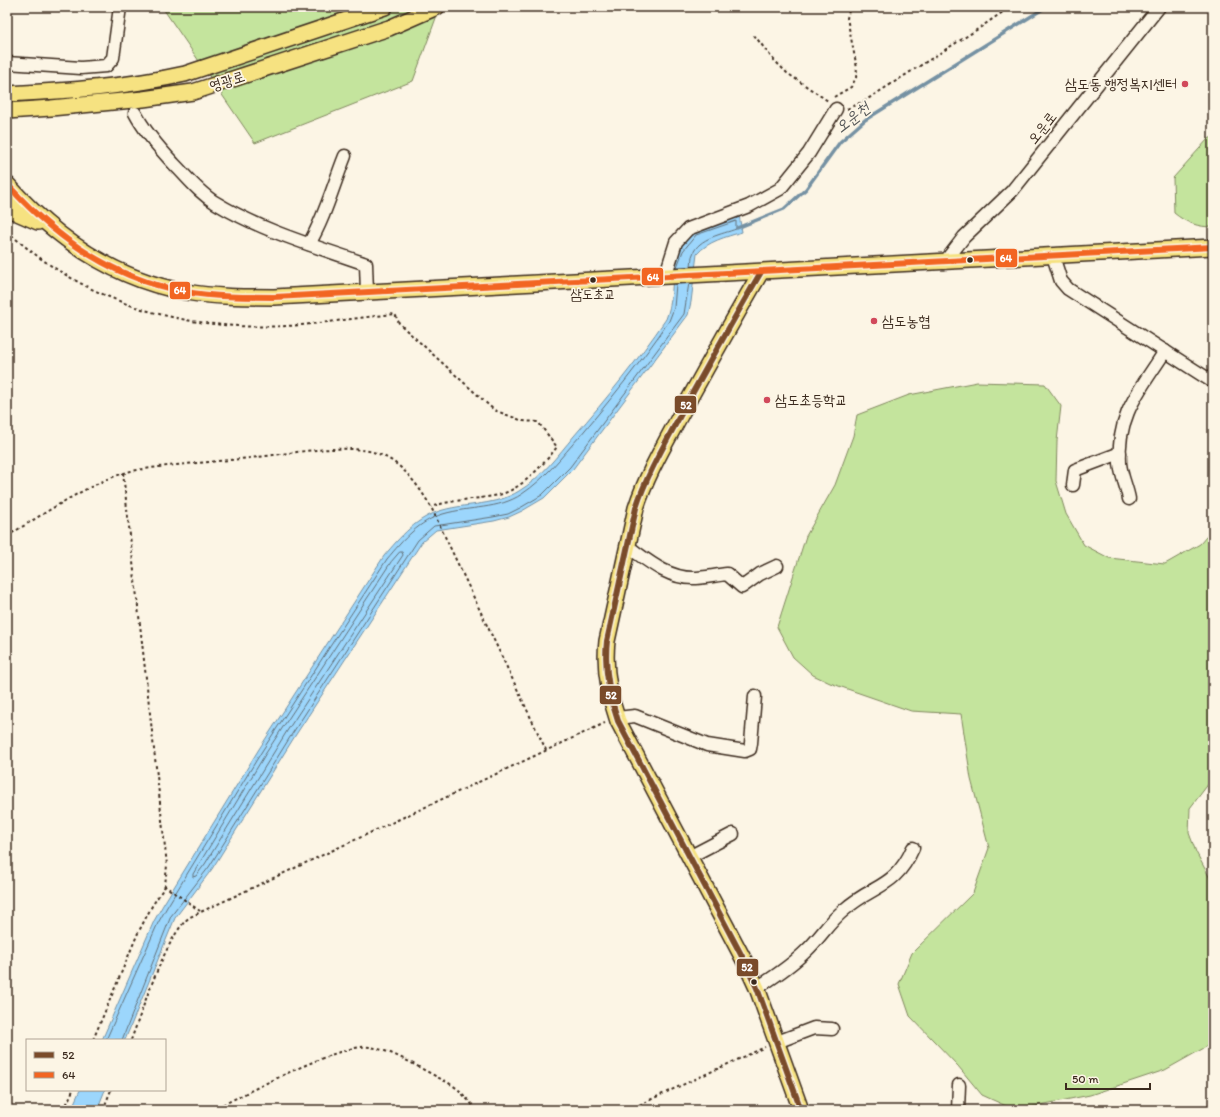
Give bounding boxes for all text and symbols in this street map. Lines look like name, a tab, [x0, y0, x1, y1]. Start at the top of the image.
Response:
street label: 영광로	[207, 67, 247, 95]
place label: 삼도동 행정복지센터	[1065, 75, 1177, 93]
marker: 삼도동 행정복지센터	[1180, 79, 1190, 89]
water label: 오운천	[831, 97, 875, 137]
street label: 오운로	[1024, 108, 1060, 148]
line badge: 64	[995, 248, 1018, 268]
text: 64	[1000, 252, 1013, 265]
unlabelled marker	[965, 255, 975, 265]
line badge: 64	[641, 267, 664, 286]
text: 64	[647, 271, 660, 284]
marker: 삼도초교	[588, 275, 598, 285]
line badge: 64	[169, 281, 191, 300]
text: 64	[174, 284, 187, 297]
place label: 삼도초교	[570, 286, 616, 303]
place label: 삼도농협	[882, 312, 930, 330]
marker: 삼도농협	[869, 316, 879, 326]
place label: 삼도초등학교	[775, 391, 847, 409]
line badge: 52	[674, 395, 697, 414]
marker: 삼도초등학교	[762, 395, 772, 405]
text: 52	[680, 399, 692, 412]
line badge: 52	[599, 685, 622, 705]
text: 52	[605, 689, 617, 702]
line badge: 52	[736, 958, 759, 977]
text: 52	[741, 961, 753, 974]
unlabelled marker	[749, 977, 759, 987]
legend	[26, 1039, 166, 1091]
text: 52	[62, 1048, 75, 1062]
scale bar	[1066, 1065, 1150, 1091]
text: 64	[62, 1068, 76, 1082]
text: 50 m	[1072, 1072, 1098, 1086]

